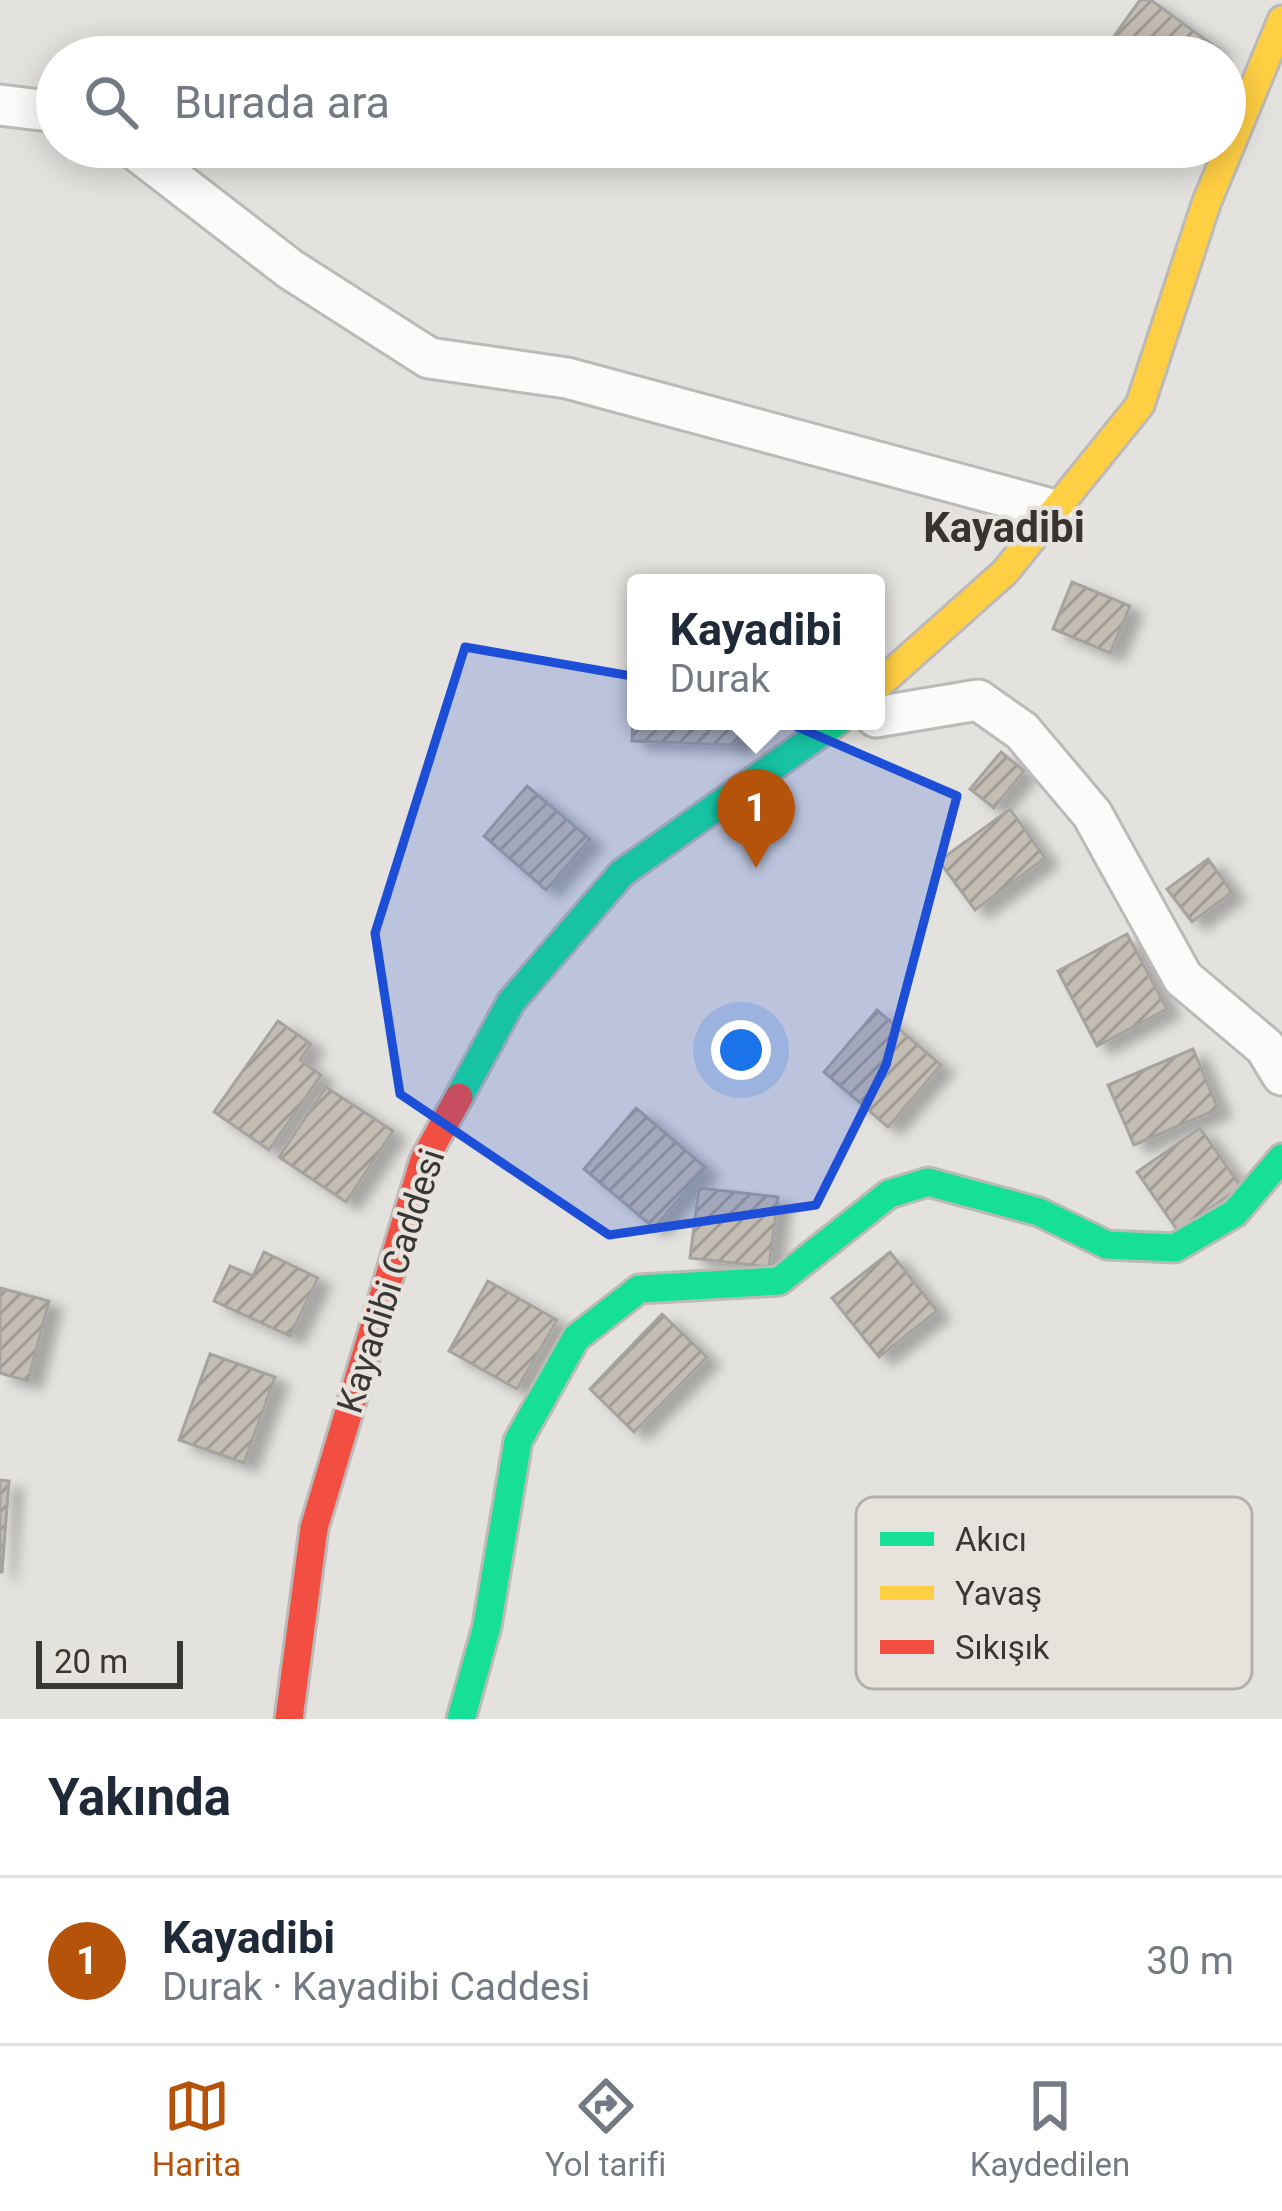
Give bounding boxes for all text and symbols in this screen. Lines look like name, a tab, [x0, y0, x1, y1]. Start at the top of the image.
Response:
search box	[36, 36, 1246, 168]
icon: search	[78, 69, 144, 135]
text: Burada ara	[174, 76, 390, 129]
district label: Kayadibi	[923, 503, 1085, 552]
popup	[627, 574, 885, 730]
text: Kayadibi	[669, 603, 843, 656]
text: Durak	[669, 656, 770, 702]
pin: 1	[717, 769, 795, 868]
your location	[711, 1020, 771, 1080]
street label: Kayadibi Caddesi	[328, 1144, 454, 1418]
legend	[856, 1497, 1252, 1689]
text: Akıcı	[955, 1520, 1027, 1559]
text: Yavaş	[955, 1574, 1042, 1613]
text: Sıkışık	[955, 1628, 1050, 1667]
scale bar	[36, 1635, 183, 1688]
text: 20 m	[54, 1642, 128, 1681]
text: Yakında	[48, 1768, 231, 1827]
text: Kayadibi	[162, 1911, 335, 1964]
text: 1	[76, 1938, 98, 1984]
text: 30 m	[1146, 1938, 1234, 1984]
text: Durak · Kayadibi Caddesi	[162, 1964, 590, 2010]
tab: Harita	[152, 2073, 241, 2184]
tab: Yol tarifi	[545, 2073, 666, 2184]
tab: Kaydedilen	[970, 2073, 1130, 2184]

